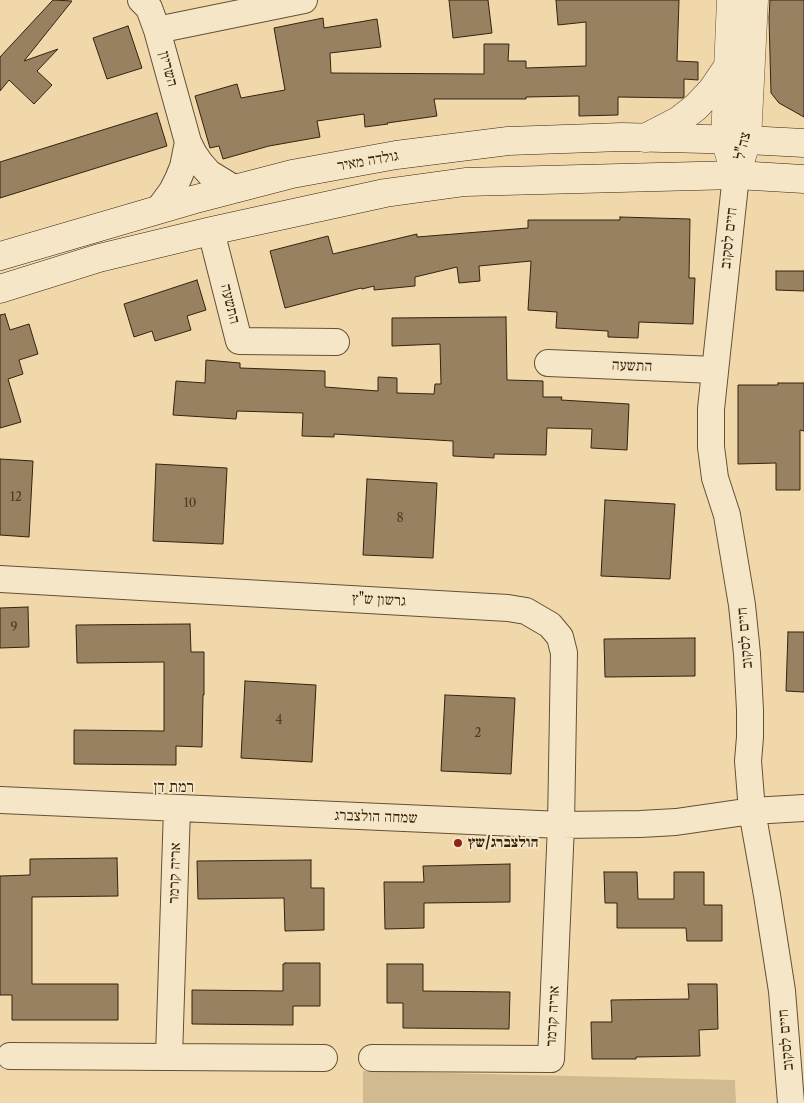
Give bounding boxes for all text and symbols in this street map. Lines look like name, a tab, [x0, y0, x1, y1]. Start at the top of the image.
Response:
street label: השריון	[155, 49, 181, 89]
street label: צה"ל	[731, 130, 755, 162]
street label: גולדה מאיר	[336, 147, 400, 175]
street label: חיים לסקוב	[717, 206, 741, 270]
street label: התשעה	[216, 282, 244, 326]
street label: התשעה	[611, 356, 653, 376]
house number: 12	[10, 491, 22, 505]
house number: 10	[184, 497, 196, 511]
house number: 8	[396, 512, 404, 526]
street label: גרשון ש"ץ	[352, 590, 406, 610]
street label: חיים לסקוב	[733, 606, 757, 670]
house number: 9	[10, 621, 18, 635]
house number: 4	[276, 714, 282, 728]
house number: 2	[475, 727, 481, 741]
district label: רמת דן	[154, 777, 194, 797]
street label: שמחה הולצברג	[334, 807, 418, 827]
place label: הולצברג/שץ	[468, 834, 539, 852]
marker: הולצברג/שץ	[452, 837, 464, 849]
street label: אריה קרמר	[165, 842, 185, 904]
street label: אריה קרמר	[542, 985, 564, 1047]
street label: חיים לסקוב	[774, 1008, 798, 1072]

